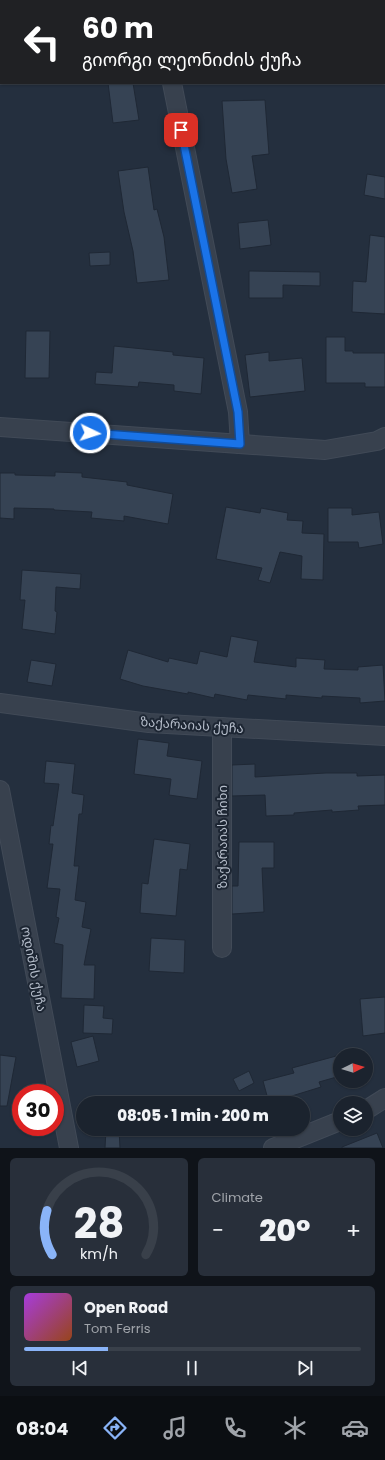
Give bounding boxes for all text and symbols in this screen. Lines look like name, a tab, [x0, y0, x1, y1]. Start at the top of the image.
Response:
text: 60 m	[82, 9, 154, 48]
icon: left	[16, 16, 68, 68]
text: გიორგი ლეონიძის ქუჩა	[82, 47, 302, 72]
pin	[164, 113, 198, 147]
icon: arrive	[170, 119, 192, 141]
position arrow	[69, 412, 111, 454]
street label: ზაქარაიას ქუჩა	[140, 712, 244, 738]
street label: ზაქარაიას ჩიხი	[213, 785, 232, 889]
street label: ოდიშის ქუჩა	[16, 925, 52, 1013]
north arrow	[333, 1048, 373, 1088]
map controls	[333, 1048, 373, 1136]
speed limit sign: 30	[12, 1084, 64, 1136]
button: layers	[333, 1096, 373, 1136]
text: 08:05 · 1 min · 200 m	[117, 1105, 269, 1126]
text: Climate	[212, 1188, 263, 1207]
text: 28	[73, 1194, 124, 1253]
text: 20°	[259, 1209, 310, 1252]
text: −	[212, 1215, 224, 1246]
text: +	[346, 1215, 361, 1246]
text: km/h	[80, 1244, 118, 1264]
text: Open Road	[84, 1297, 168, 1318]
text: Tom Ferris	[84, 1319, 151, 1338]
icon: previous	[69, 1357, 91, 1379]
icon: pause	[181, 1357, 203, 1379]
icon: next	[294, 1357, 316, 1379]
icon: directions	[101, 1414, 129, 1442]
icon: music	[161, 1414, 189, 1442]
icon: phone	[221, 1414, 249, 1442]
icon: climate	[281, 1414, 309, 1442]
icon: car	[341, 1414, 369, 1442]
text: 08:04	[16, 1416, 68, 1441]

